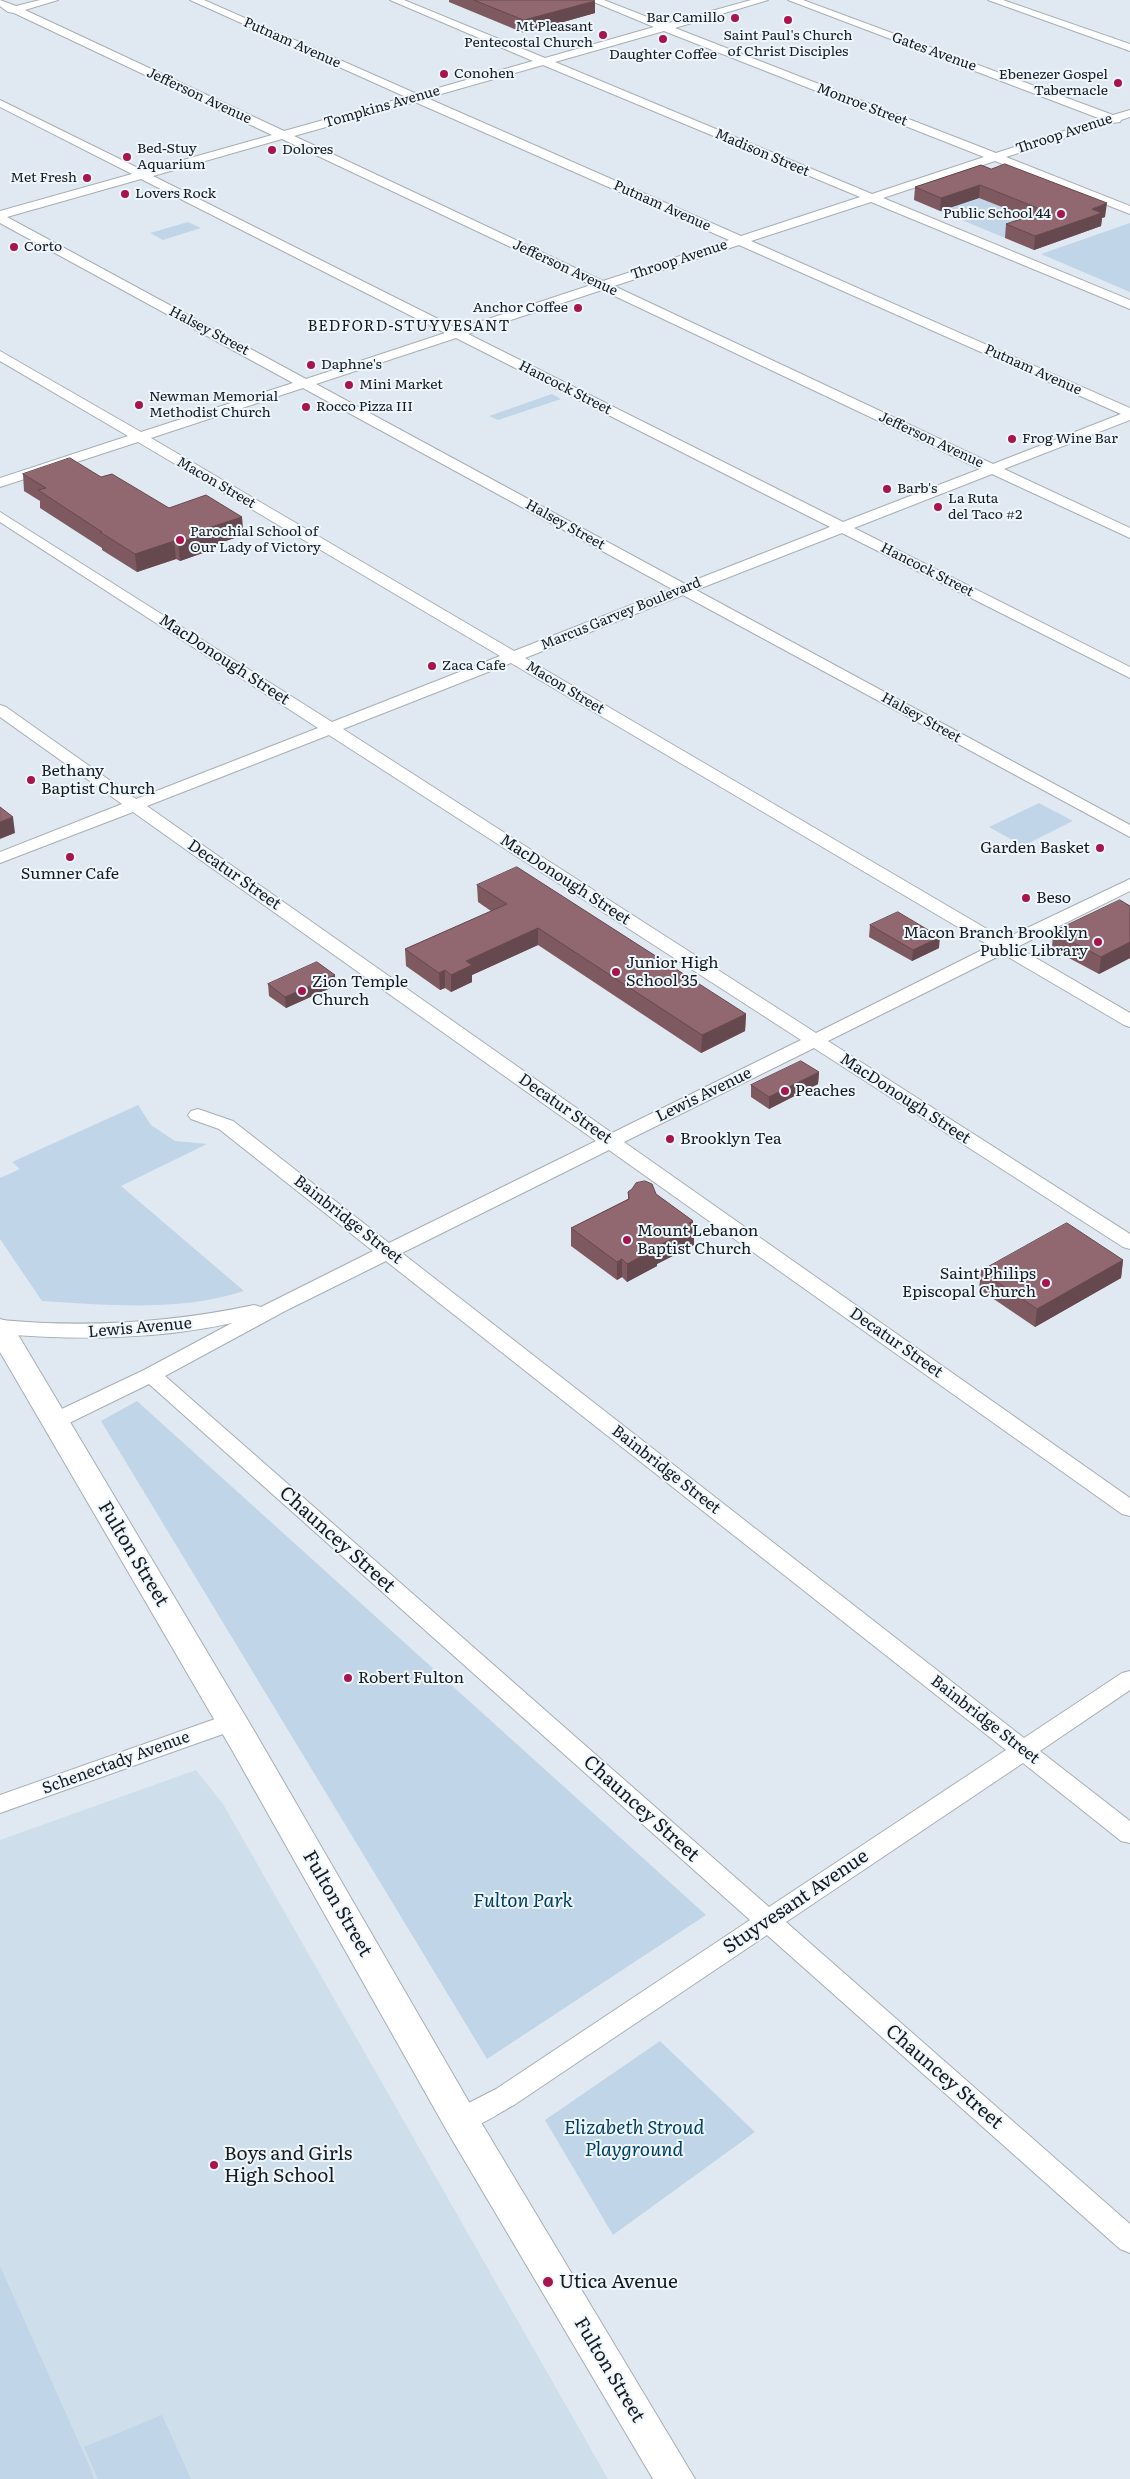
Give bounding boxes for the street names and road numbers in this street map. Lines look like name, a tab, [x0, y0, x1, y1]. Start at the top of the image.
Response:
street label: Putnam Avenue	[241, 14, 343, 72]
street label: Gates Avenue	[890, 29, 978, 75]
street label: Jefferson Avenue	[144, 64, 254, 128]
street label: Monroe Street	[814, 80, 910, 130]
street label: Tompkins Avenue	[322, 82, 442, 132]
street label: Throop Avenue	[1014, 110, 1114, 158]
street label: Madison Street	[712, 126, 812, 180]
street label: Putnam Avenue	[611, 177, 713, 235]
street label: Jefferson Avenue	[510, 236, 620, 300]
street label: Throop Avenue	[629, 236, 729, 284]
street label: Halsey Street	[166, 303, 252, 359]
street label: Putnam Avenue	[982, 341, 1084, 399]
street label: Hancock Street	[516, 357, 614, 419]
street label: Jefferson Avenue	[876, 408, 986, 472]
street label: Macon Street	[174, 454, 258, 512]
street label: Halsey Street	[522, 496, 608, 554]
street label: Hancock Street	[878, 539, 976, 601]
street label: Marcus Garvey Boulevard	[538, 574, 704, 654]
street label: MacDonough Street	[155, 611, 293, 709]
street label: Macon Street	[523, 658, 607, 718]
street label: Halsey Street	[878, 689, 964, 747]
street label: MacDonough Street	[496, 831, 634, 929]
street label: Decatur Street	[184, 836, 284, 914]
street label: MacDonough Street	[836, 1050, 974, 1148]
street label: Lewis Avenue	[653, 1064, 755, 1126]
street label: Decatur Street	[515, 1070, 615, 1148]
street label: Bainbridge Street	[290, 1172, 406, 1268]
street label: Decatur Street	[846, 1304, 946, 1382]
street label: Lewis Avenue	[87, 1314, 193, 1342]
street label: Bainbridge Street	[608, 1422, 724, 1518]
street label: Chauncey Street	[274, 1482, 400, 1598]
street label: Fulton Street	[93, 1497, 173, 1611]
street label: Bainbridge Street	[927, 1672, 1043, 1768]
street label: Schenectady Avenue	[40, 1727, 192, 1799]
street label: Chauncey Street	[578, 1751, 704, 1867]
street label: Stuyvesant Avenue	[719, 1845, 873, 1959]
street label: Fulton Street	[297, 1847, 377, 1961]
street label: Chauncey Street	[881, 2020, 1007, 2134]
street label: Fulton Street	[569, 2313, 649, 2427]

